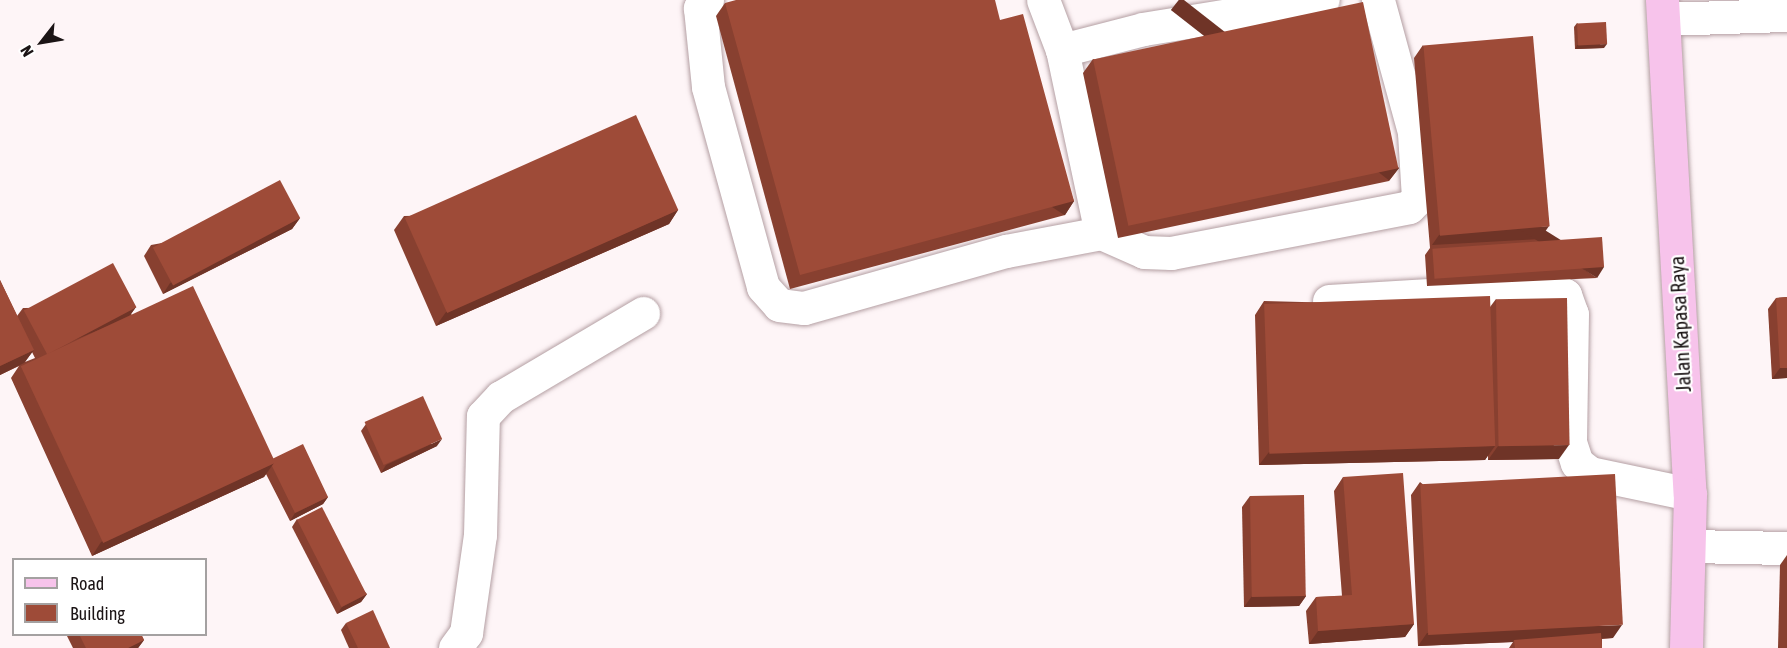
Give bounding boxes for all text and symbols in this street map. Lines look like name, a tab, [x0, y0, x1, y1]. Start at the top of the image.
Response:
north arrow	[12, 12, 72, 72]
text: N	[16, 43, 37, 60]
street label: Jalan Kapasa Raya	[1664, 255, 1696, 393]
legend	[12, 558, 207, 636]
text: Road	[70, 573, 104, 594]
text: Building	[70, 603, 125, 624]

